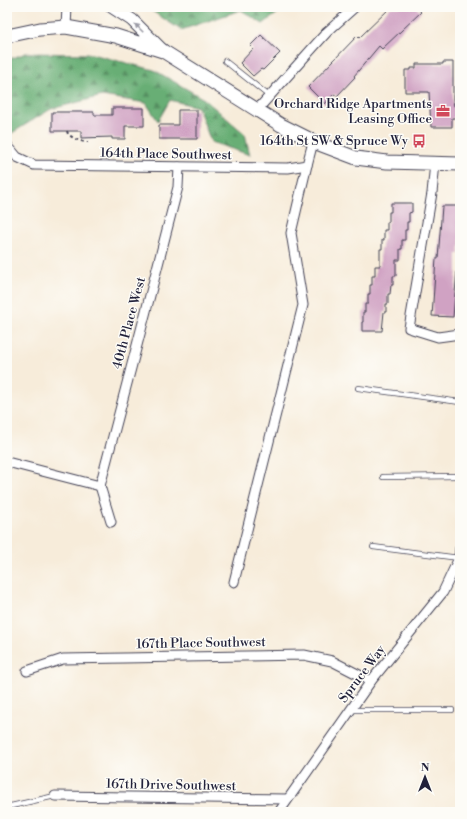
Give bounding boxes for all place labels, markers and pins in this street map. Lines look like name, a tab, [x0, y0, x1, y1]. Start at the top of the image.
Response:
place label: Orchard Ridge Apartments Leasing Office	[274, 96, 432, 127]
office icon: Orchard Ridge Apartments Leasing Office	[435, 103, 451, 119]
place label: 164th St SW & Spruce Wy	[260, 133, 409, 149]
bus stop icon: 164th St SW & Spruce Wy	[411, 133, 427, 149]

